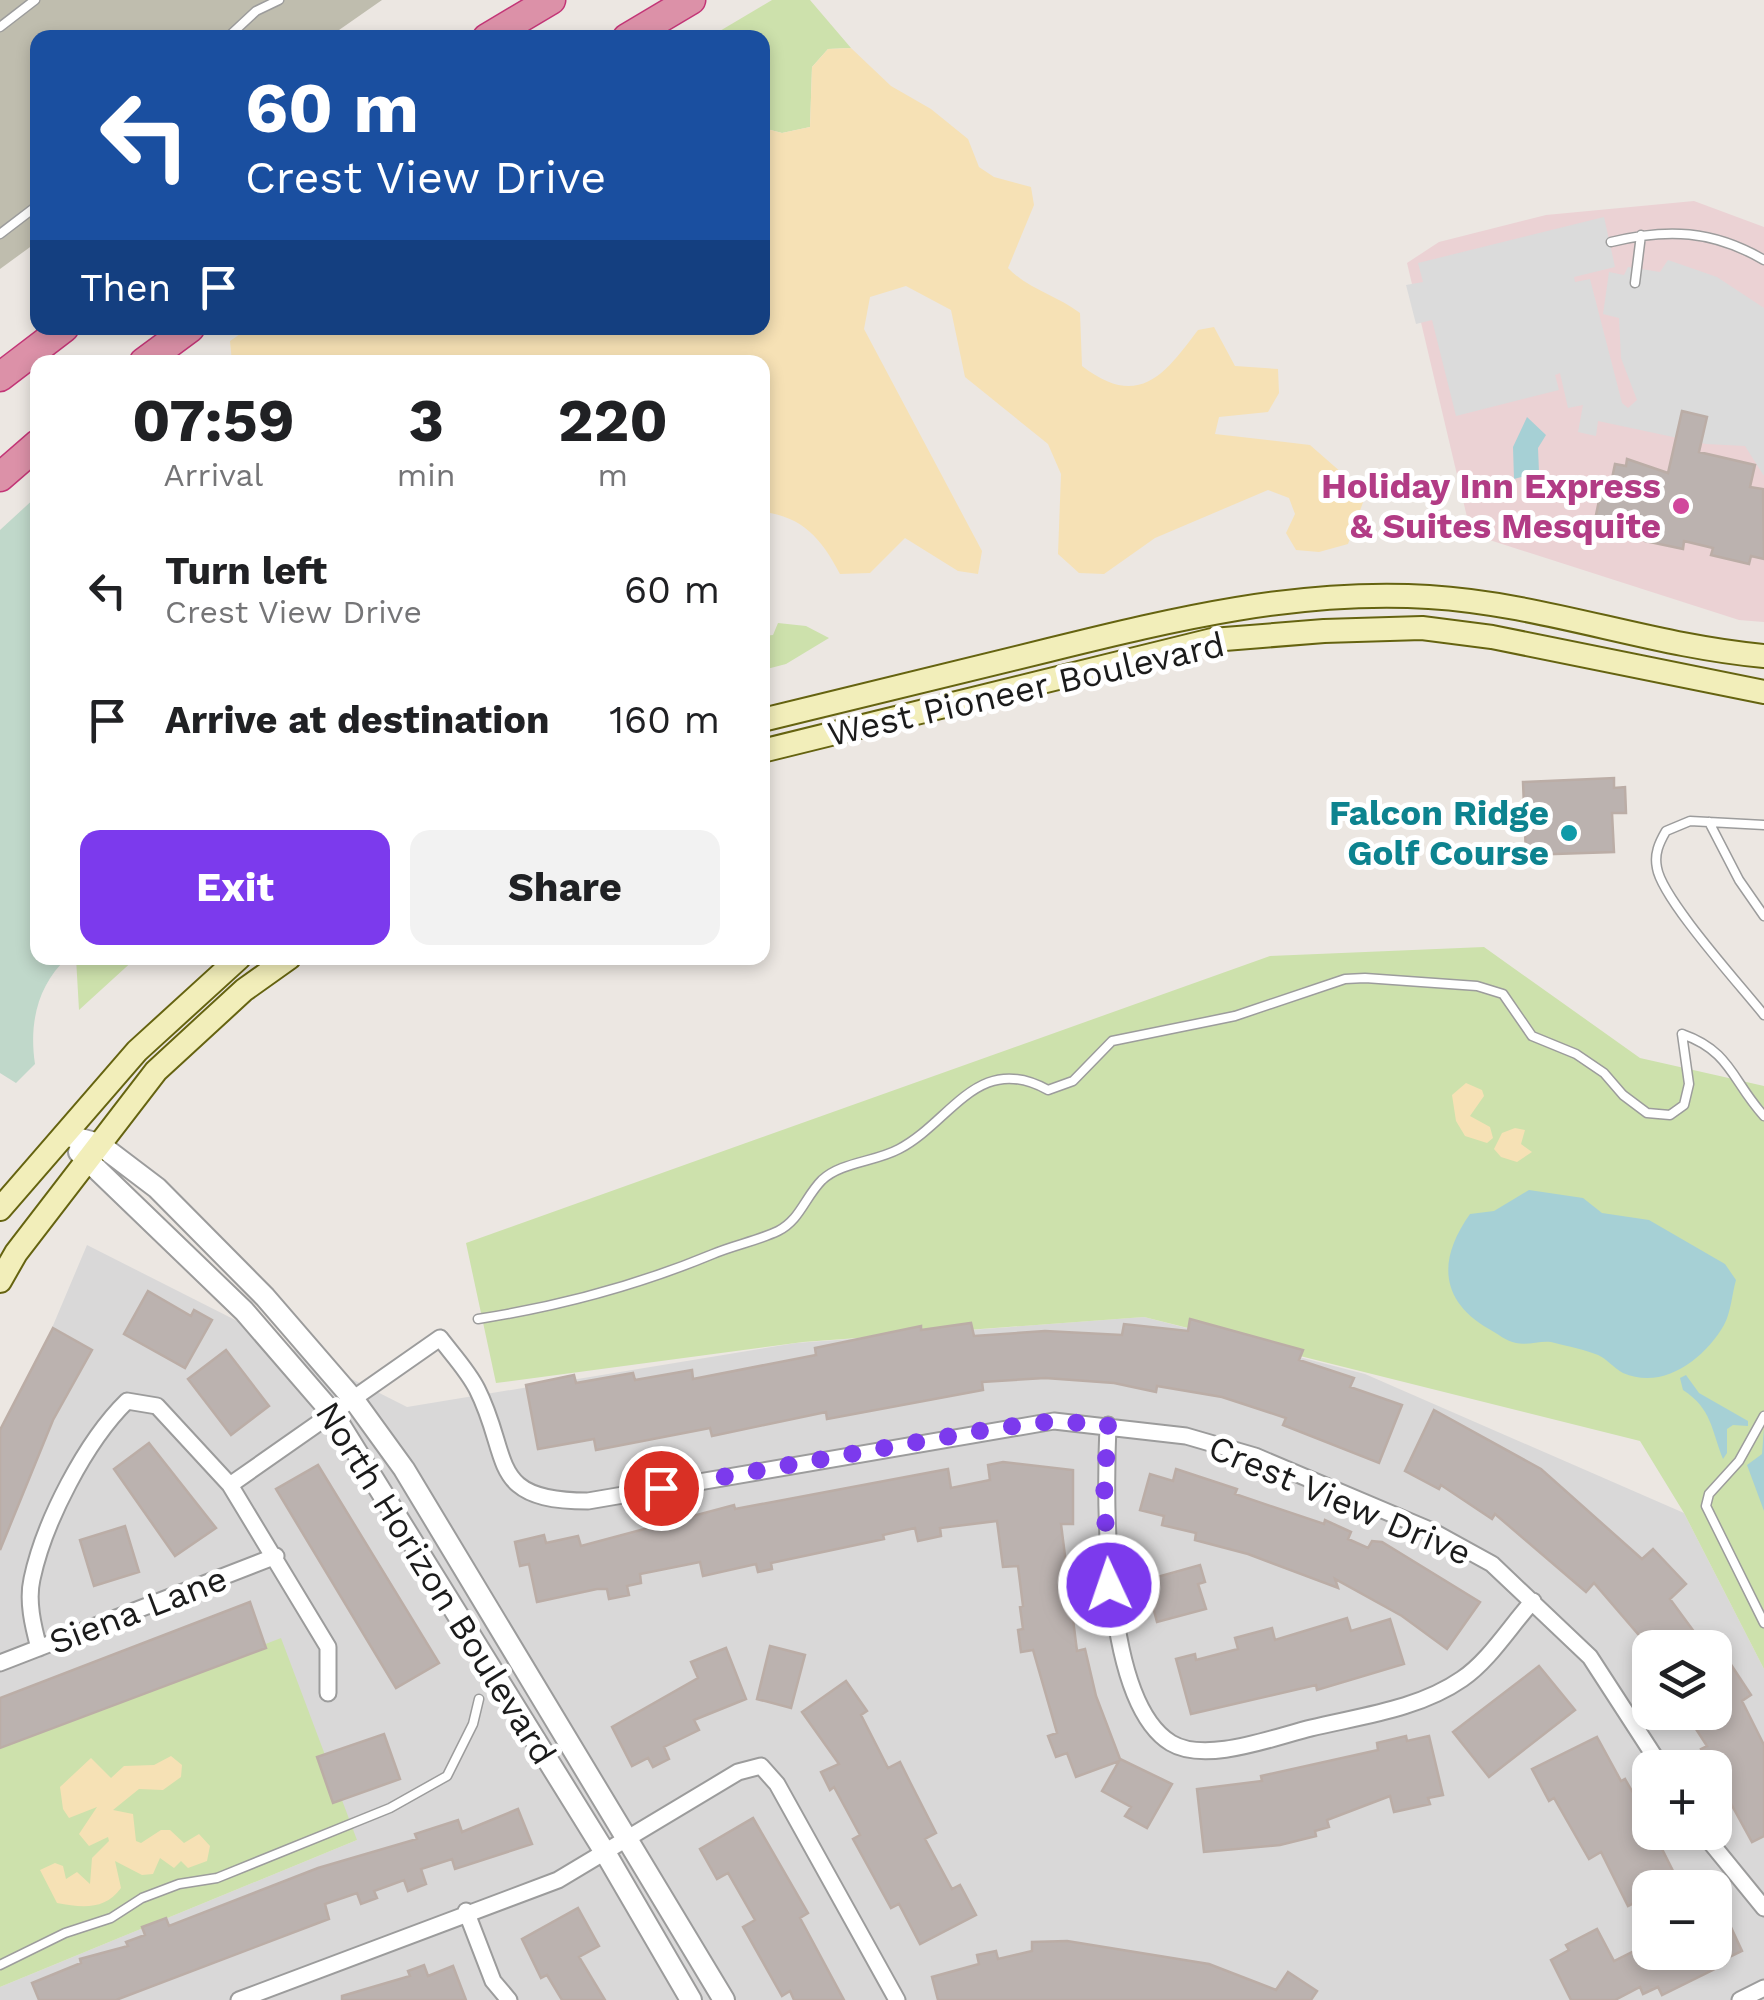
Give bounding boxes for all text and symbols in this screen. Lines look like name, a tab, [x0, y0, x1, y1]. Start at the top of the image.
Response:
text: 60 m	[245, 67, 419, 149]
icon: left	[80, 70, 210, 200]
text: Crest View Drive	[245, 151, 606, 204]
icon: arrive	[191, 260, 246, 315]
text: Then	[80, 266, 171, 310]
text: 07:59	[132, 385, 295, 456]
text: 3	[408, 385, 444, 456]
text: 220	[558, 385, 668, 456]
text: Arrival	[163, 456, 263, 494]
text: min	[397, 456, 456, 494]
text: m	[598, 456, 628, 494]
place label: Holiday Inn Express & Suites Mesquite	[1321, 465, 1661, 547]
marker: Holiday Inn Express & Suites Mesquite	[1670, 495, 1692, 517]
text: Turn left	[165, 549, 327, 593]
icon: left	[80, 563, 135, 618]
text: 60 m	[624, 568, 720, 612]
text: Crest View Drive	[165, 593, 422, 631]
street label: West Pioneer Boulevard	[824, 623, 1228, 755]
icon: arrive	[80, 693, 135, 748]
text: Arrive at destination	[165, 698, 550, 742]
text: 160 m	[609, 698, 720, 742]
place label: Falcon Ridge Golf Course	[1329, 792, 1549, 874]
marker: Falcon Ridge Golf Course	[1558, 822, 1580, 844]
button: Exit	[80, 830, 390, 945]
button: Share	[410, 830, 720, 945]
street label: North Horizon Boulevard	[307, 1394, 565, 1772]
street label: Crest View Drive	[1202, 1426, 1478, 1574]
pin	[619, 1446, 704, 1531]
icon: arrive	[634, 1461, 689, 1516]
position arrow	[1057, 1533, 1161, 1637]
street label: Siena Lane	[43, 1557, 233, 1663]
map controls	[1632, 1630, 1732, 1970]
button: layers	[1632, 1630, 1732, 1730]
button: +	[1632, 1750, 1732, 1850]
button: −	[1632, 1870, 1732, 1970]

